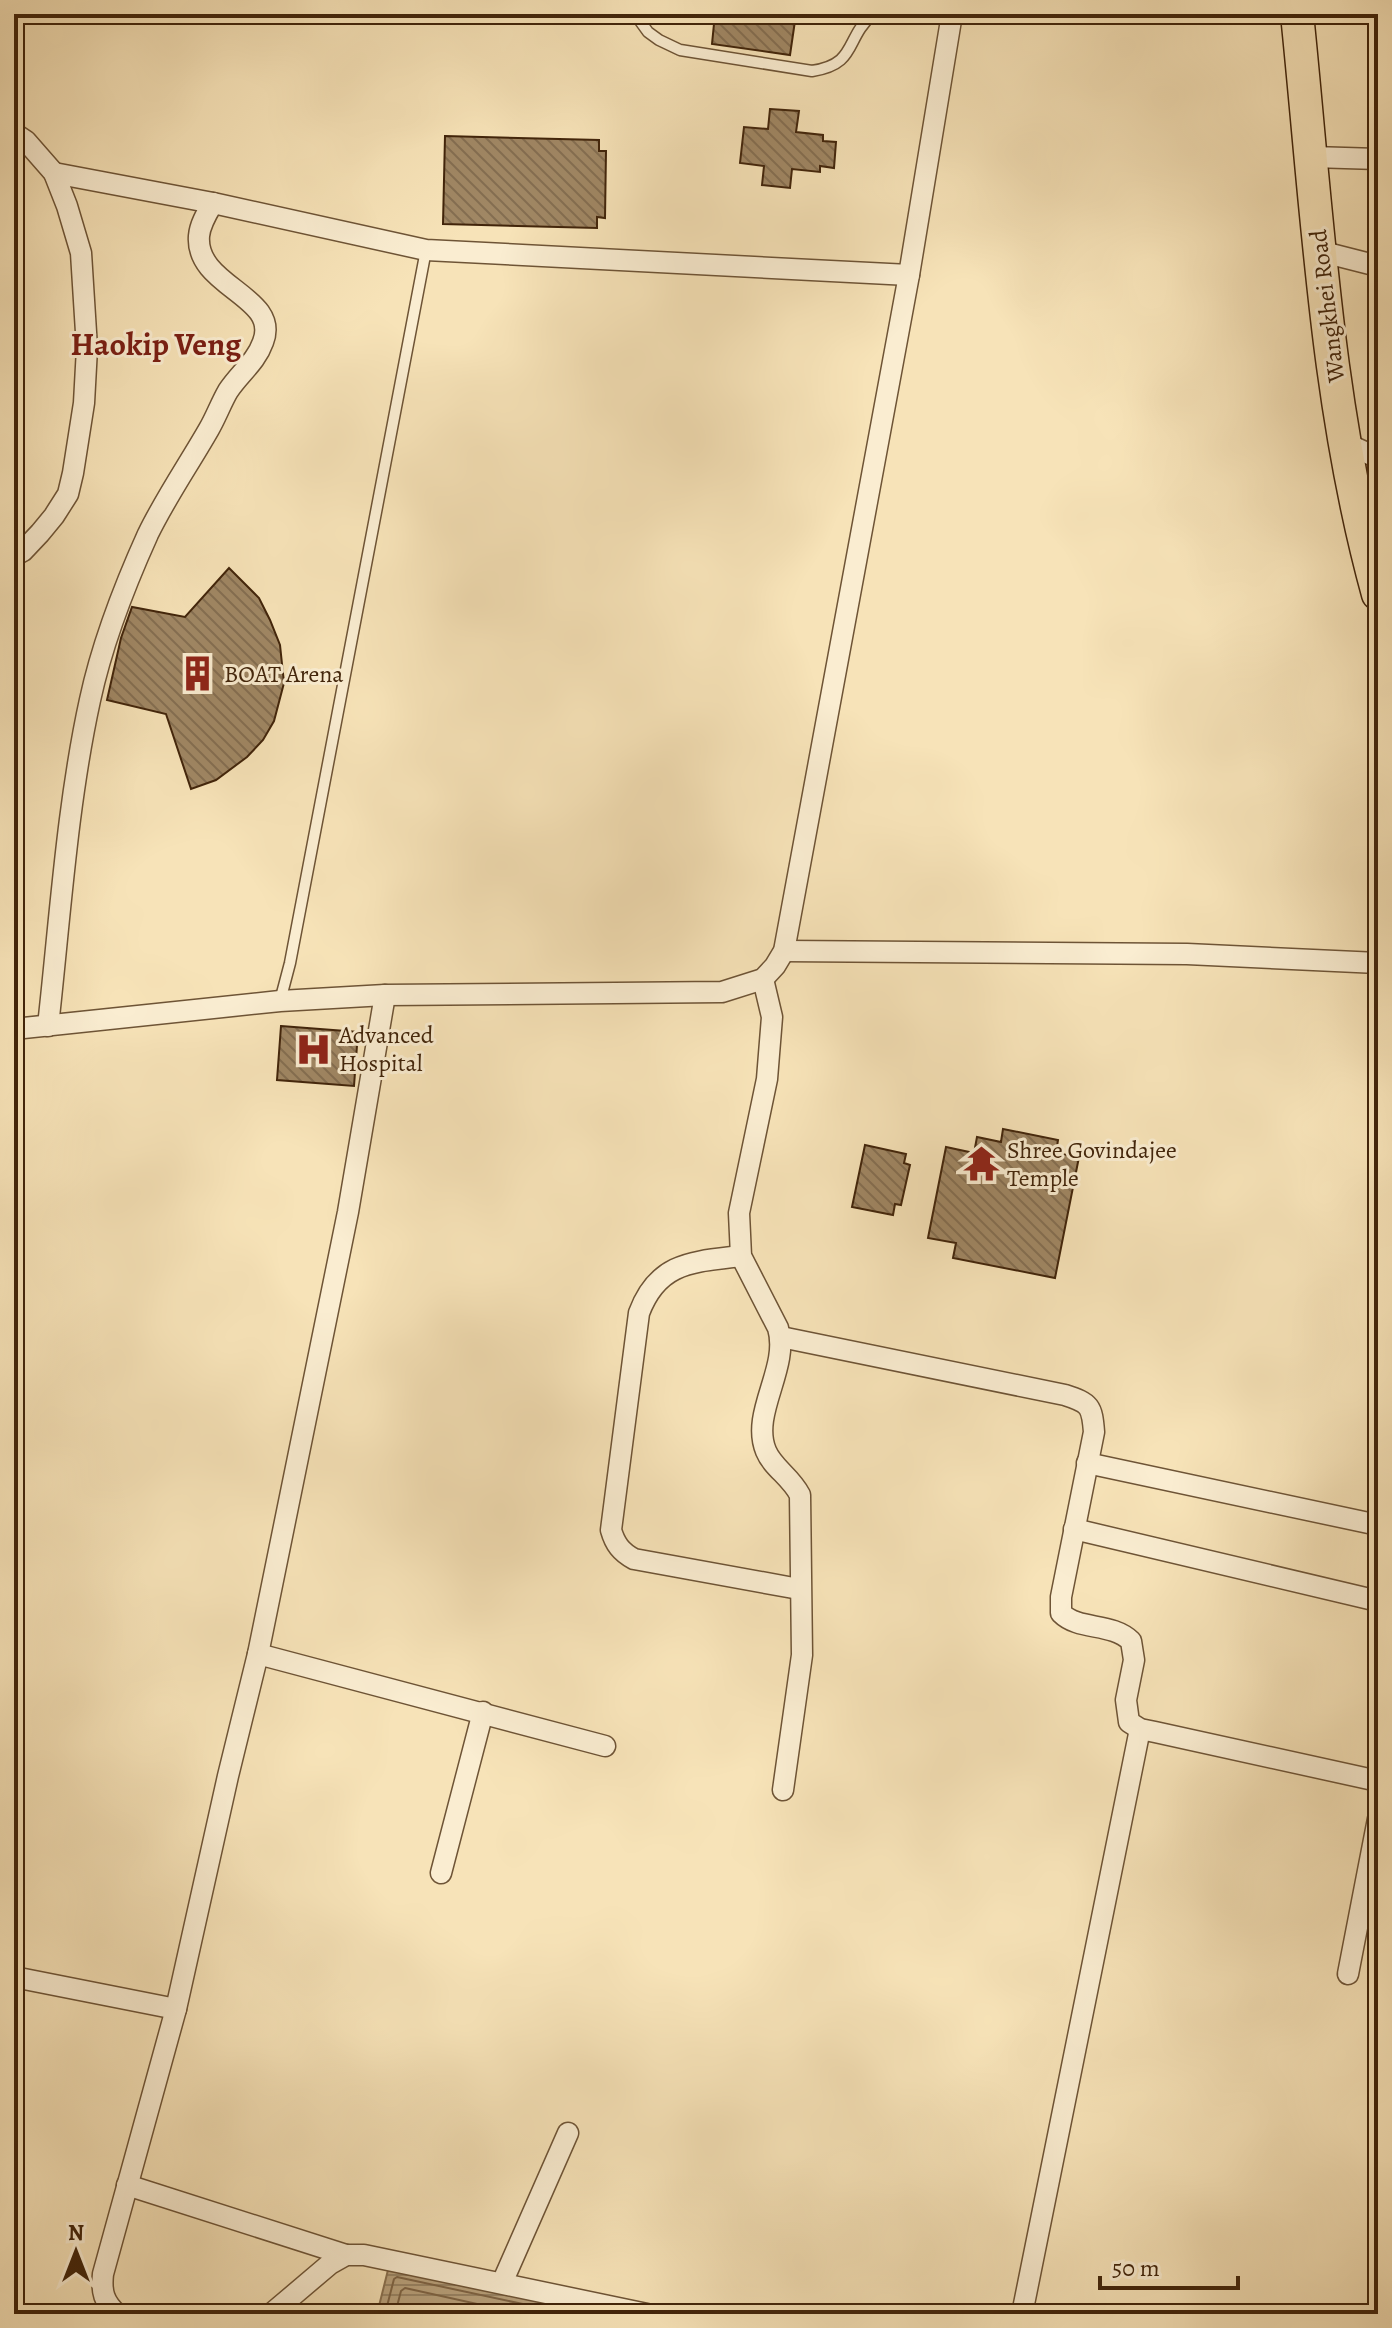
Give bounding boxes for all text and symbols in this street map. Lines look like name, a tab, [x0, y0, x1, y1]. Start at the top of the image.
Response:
street label: Wangkhei Road	[1302, 228, 1352, 385]
district label: Haokip Veng	[71, 322, 242, 366]
building icon: BOAT Arena	[179, 655, 217, 693]
place label: BOAT Arena	[224, 658, 344, 690]
place label: Advanced Hospital	[338, 1019, 434, 1079]
hospital icon: Advanced Hospital	[294, 1030, 332, 1068]
place label: Shree Govindajee Temple	[1007, 1134, 1177, 1194]
temple icon: Shree Govindajee Temple	[962, 1145, 1000, 1183]
north arrow	[36, 2212, 116, 2292]
text: N	[68, 2218, 84, 2248]
scale bar	[1100, 2240, 1238, 2290]
text: 50 m	[1112, 2252, 1160, 2284]

